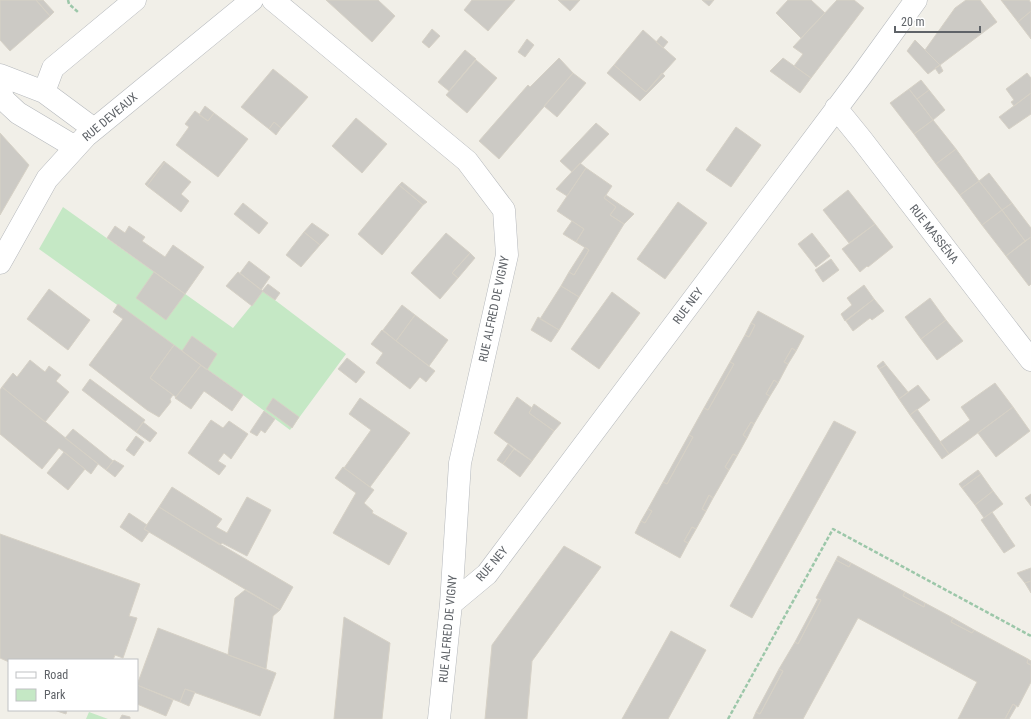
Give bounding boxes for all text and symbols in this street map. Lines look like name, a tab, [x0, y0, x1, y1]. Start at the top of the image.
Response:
scale bar	[895, 8, 980, 34]
text: 20 m	[901, 15, 925, 29]
street label: RUE DEVEAUX	[80, 90, 141, 144]
street label: RUE MASSÉNA	[907, 201, 962, 266]
street label: RUE ALFRED DE VIGNY	[476, 254, 512, 363]
street label: RUE NEY	[670, 285, 707, 327]
street label: RUE NEY	[473, 543, 511, 584]
street label: RUE ALFRED DE VIGNY	[436, 574, 460, 683]
legend	[8, 659, 138, 711]
text: Road	[44, 668, 68, 682]
text: Park	[44, 688, 66, 702]

